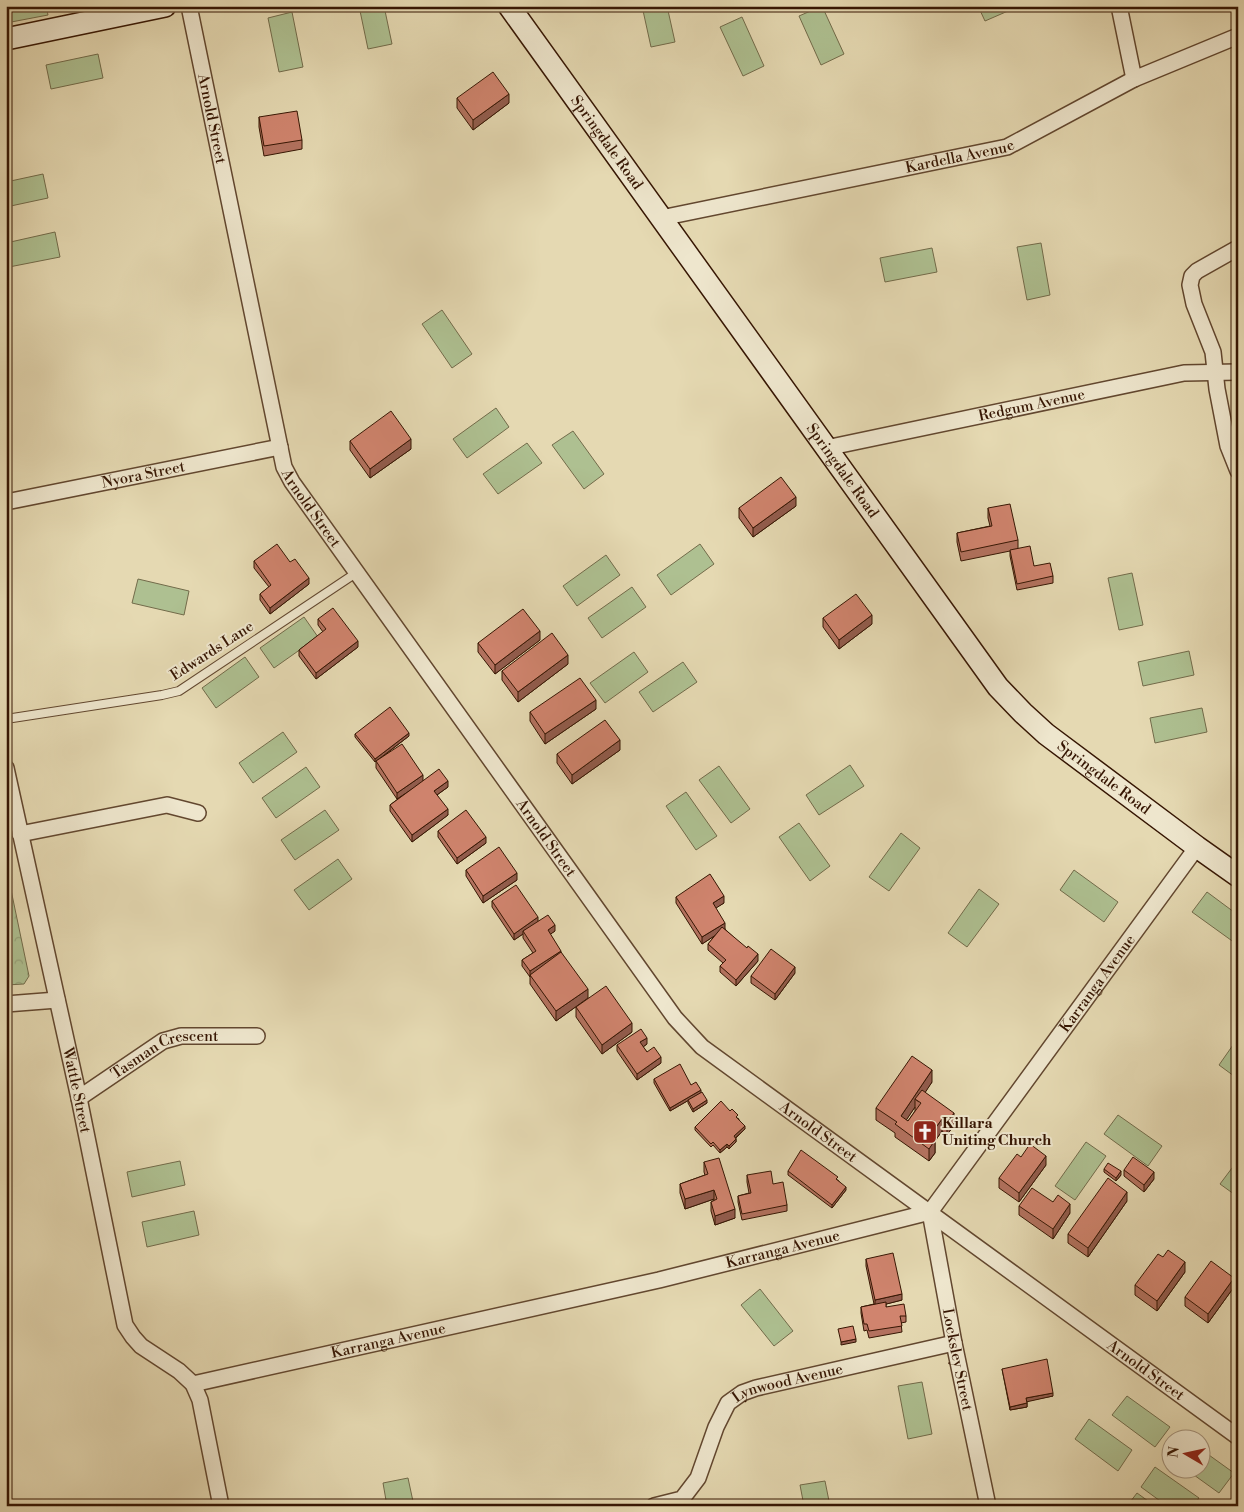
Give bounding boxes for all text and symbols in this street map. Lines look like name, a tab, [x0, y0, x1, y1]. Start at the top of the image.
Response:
street label: Arnold Street	[193, 71, 231, 166]
street label: Springdale Road	[567, 92, 648, 194]
street label: Kardella Avenue	[904, 135, 1018, 177]
street label: Redgum Avenue	[977, 385, 1087, 425]
street label: Springdale Road	[802, 420, 883, 522]
street label: Nyora Street	[100, 457, 187, 492]
street label: Arnold Street	[277, 465, 345, 552]
street label: Edwards Lane	[167, 617, 257, 685]
street label: Springdale Road	[1054, 736, 1155, 819]
street label: Arnold Street	[511, 794, 581, 881]
street label: Karranga Avenue	[1055, 931, 1139, 1036]
street label: Tasman Crescent	[107, 1027, 219, 1083]
street label: Wattle Street	[58, 1045, 95, 1135]
street label: Arnold Street	[775, 1097, 861, 1167]
place label: Killara Uniting Church	[942, 1114, 1052, 1150]
church icon: Killara Uniting Church	[912, 1119, 938, 1145]
street label: Karranga Avenue	[724, 1226, 842, 1272]
street label: Locksley Street	[938, 1307, 978, 1413]
street label: Karranga Avenue	[329, 1318, 447, 1362]
street label: Arnold Street	[1103, 1335, 1189, 1405]
street label: Lynwood Avenue	[728, 1359, 845, 1407]
north arrow	[1162, 1430, 1212, 1480]
text: N	[1164, 1445, 1184, 1459]

